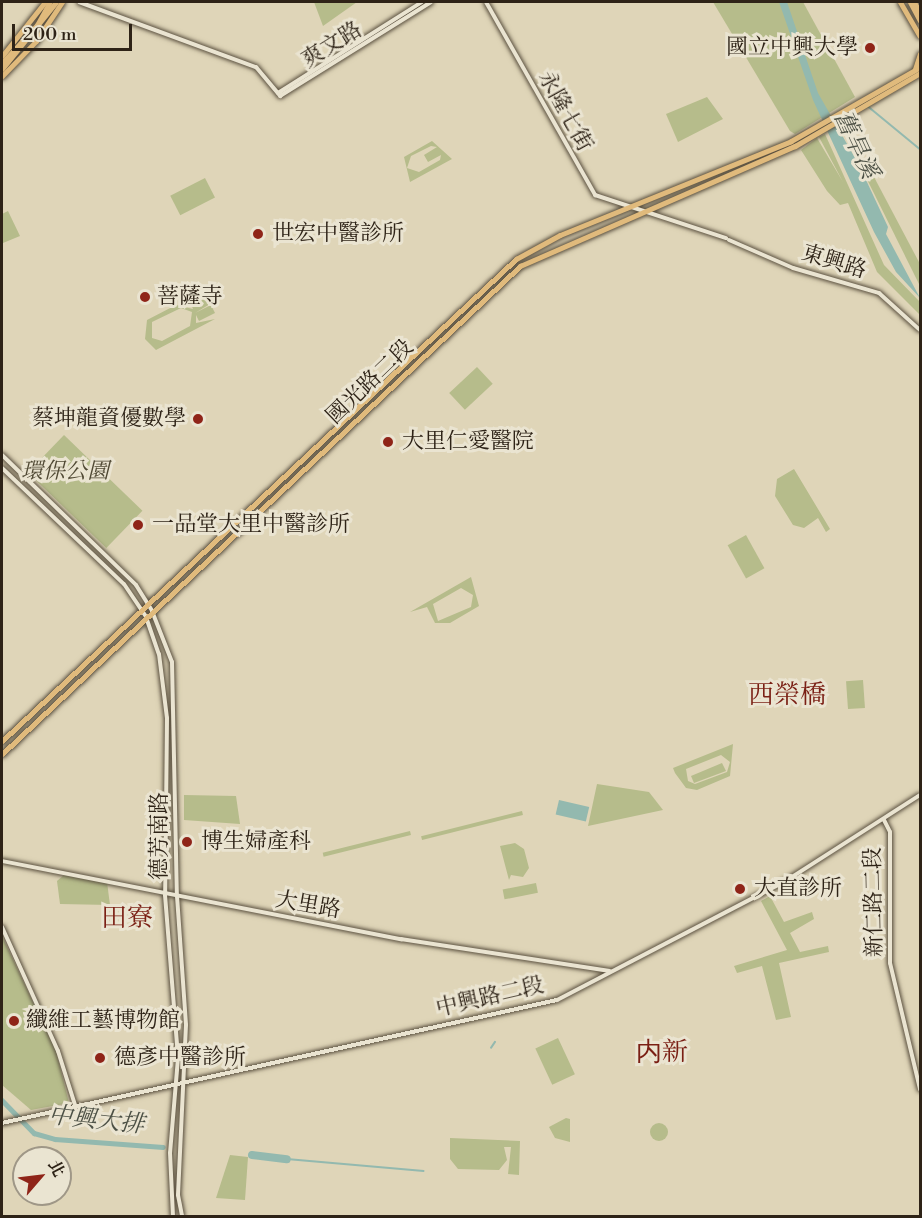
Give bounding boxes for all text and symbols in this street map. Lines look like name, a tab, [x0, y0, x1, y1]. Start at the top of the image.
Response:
scale bar	[15, 12, 135, 50]
street label: 爽文路	[297, 16, 367, 74]
text: 200 m	[23, 23, 77, 46]
place label: 國立中興大學	[726, 35, 858, 61]
marker: 國立中興大學	[863, 41, 877, 55]
street label: 永隆七街	[532, 66, 598, 156]
water label: 舊旱溪	[827, 106, 883, 184]
place label: 世宏中醫診所	[272, 221, 404, 247]
marker: 世宏中醫診所	[249, 225, 267, 243]
street label: 東興路	[799, 240, 869, 284]
place label: 菩薩寺	[157, 284, 223, 310]
marker: 菩薩寺	[138, 290, 152, 304]
street label: 國光路二段	[321, 334, 419, 430]
place label: 蔡坤龍資優數學	[32, 406, 186, 432]
marker: 蔡坤龍資優數學	[191, 412, 205, 426]
place label: 大里仁愛醫院	[402, 429, 534, 455]
marker: 大里仁愛醫院	[379, 433, 397, 451]
park label: 環保公園	[21, 459, 109, 485]
place label: 一品堂大里中醫診所	[152, 512, 350, 538]
marker: 一品堂大里中醫診所	[129, 516, 147, 534]
district label: 西榮橋	[748, 680, 826, 712]
street label: 德芳南路	[147, 792, 173, 880]
place label: 博生婦產科	[201, 829, 311, 855]
marker: 博生婦產科	[178, 833, 196, 851]
street label: 新仁路二段	[860, 847, 888, 957]
place label: 大直診所	[754, 876, 842, 902]
marker: 大直診所	[731, 880, 749, 898]
street label: 大里路	[273, 886, 343, 924]
district label: 田寮	[101, 903, 153, 935]
street label: 中興路二段	[433, 972, 547, 1022]
place label: 纖維工藝博物館	[26, 1008, 180, 1034]
marker: 纖維工藝博物館	[7, 1014, 21, 1028]
district label: 内新	[636, 1037, 688, 1069]
place label: 德彥中醫診所	[114, 1045, 246, 1071]
marker: 德彥中醫診所	[91, 1049, 109, 1067]
water label: 中興大排	[47, 1102, 145, 1140]
north arrow	[12, 1146, 72, 1206]
text: 北	[44, 1157, 69, 1180]

